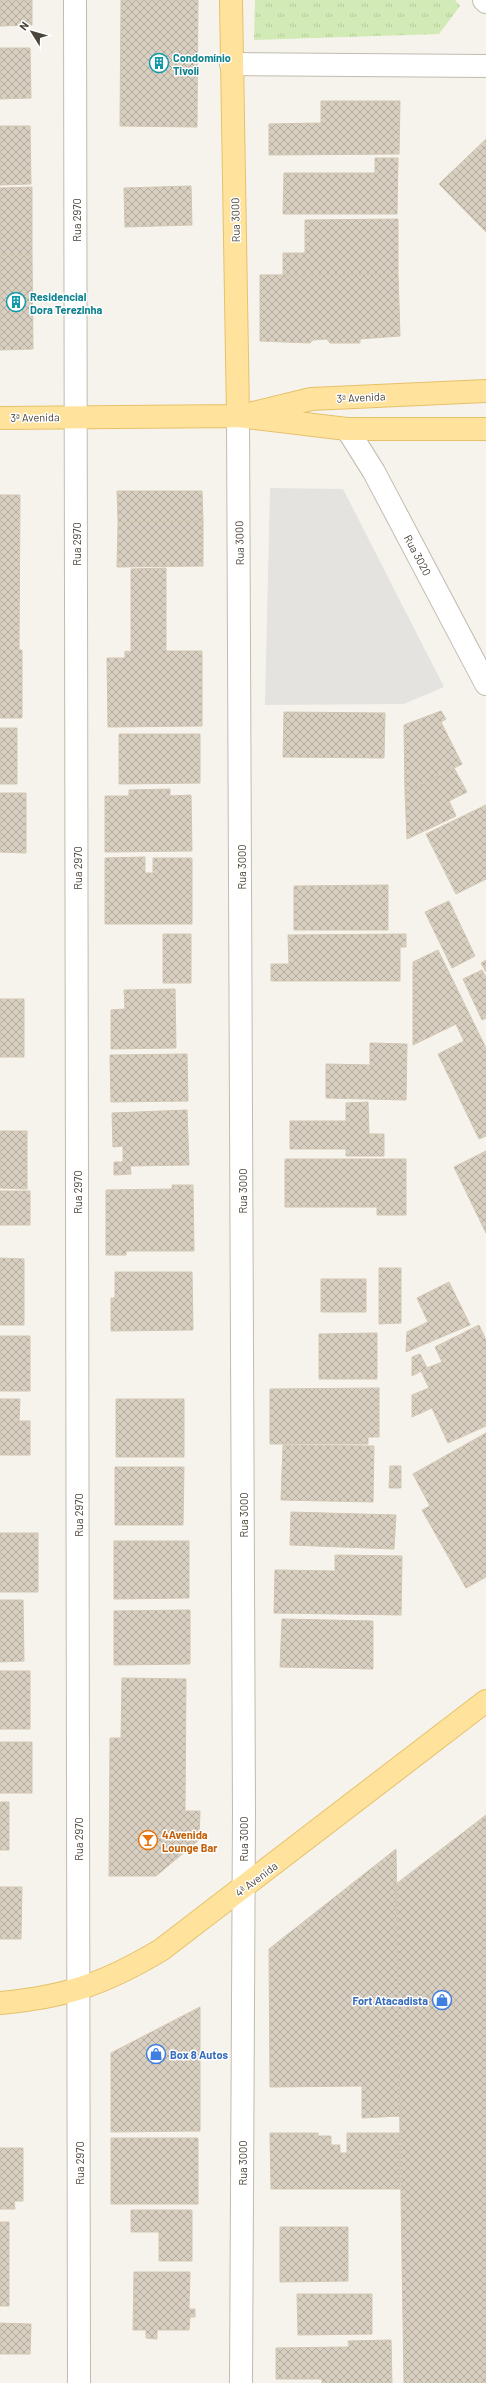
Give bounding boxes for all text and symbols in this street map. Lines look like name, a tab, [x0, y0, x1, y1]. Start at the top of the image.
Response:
north arrow	[12, 12, 52, 52]
text: N	[16, 19, 31, 33]
place label: Condomínio Tivoli	[173, 51, 231, 77]
building icon: Condomínio Tivoli	[148, 52, 170, 74]
street label: Rua 2970	[70, 198, 83, 242]
street label: Rua 3000	[228, 198, 242, 242]
place label: Residencial Dora Terezinha	[30, 290, 103, 316]
building icon: Residencial Dora Terezinha	[5, 291, 27, 313]
street label: 3ª Avenida	[336, 389, 386, 405]
street label: 3ª Avenida	[10, 410, 60, 424]
street label: Rua 3000	[232, 521, 246, 565]
street label: Rua 2970	[70, 522, 83, 566]
street label: Rua 3020	[402, 532, 434, 578]
street label: Rua 3000	[235, 845, 248, 889]
street label: Rua 2970	[71, 846, 84, 890]
street label: Rua 3000	[236, 1169, 249, 1213]
street label: Rua 2970	[71, 1170, 84, 1214]
street label: Rua 2970	[72, 1493, 85, 1537]
street label: Rua 3000	[237, 1493, 250, 1537]
street label: Rua 2970	[72, 1817, 85, 1861]
street label: Rua 3000	[237, 1817, 250, 1861]
place label: 4Avenida Lounge Bar	[162, 1828, 218, 1854]
bar icon: 4Avenida Lounge Bar	[137, 1829, 159, 1851]
street label: 4ª Avenida	[232, 1859, 280, 1899]
shop icon: Fort Atacadista	[431, 1989, 453, 2011]
place label: Fort Atacadista	[352, 1994, 428, 2007]
shop icon: Box 8 Autos	[145, 2043, 167, 2065]
place label: Box 8 Autos	[170, 2048, 229, 2061]
street label: Rua 2970	[73, 2141, 86, 2185]
street label: Rua 3000	[236, 2141, 249, 2185]

